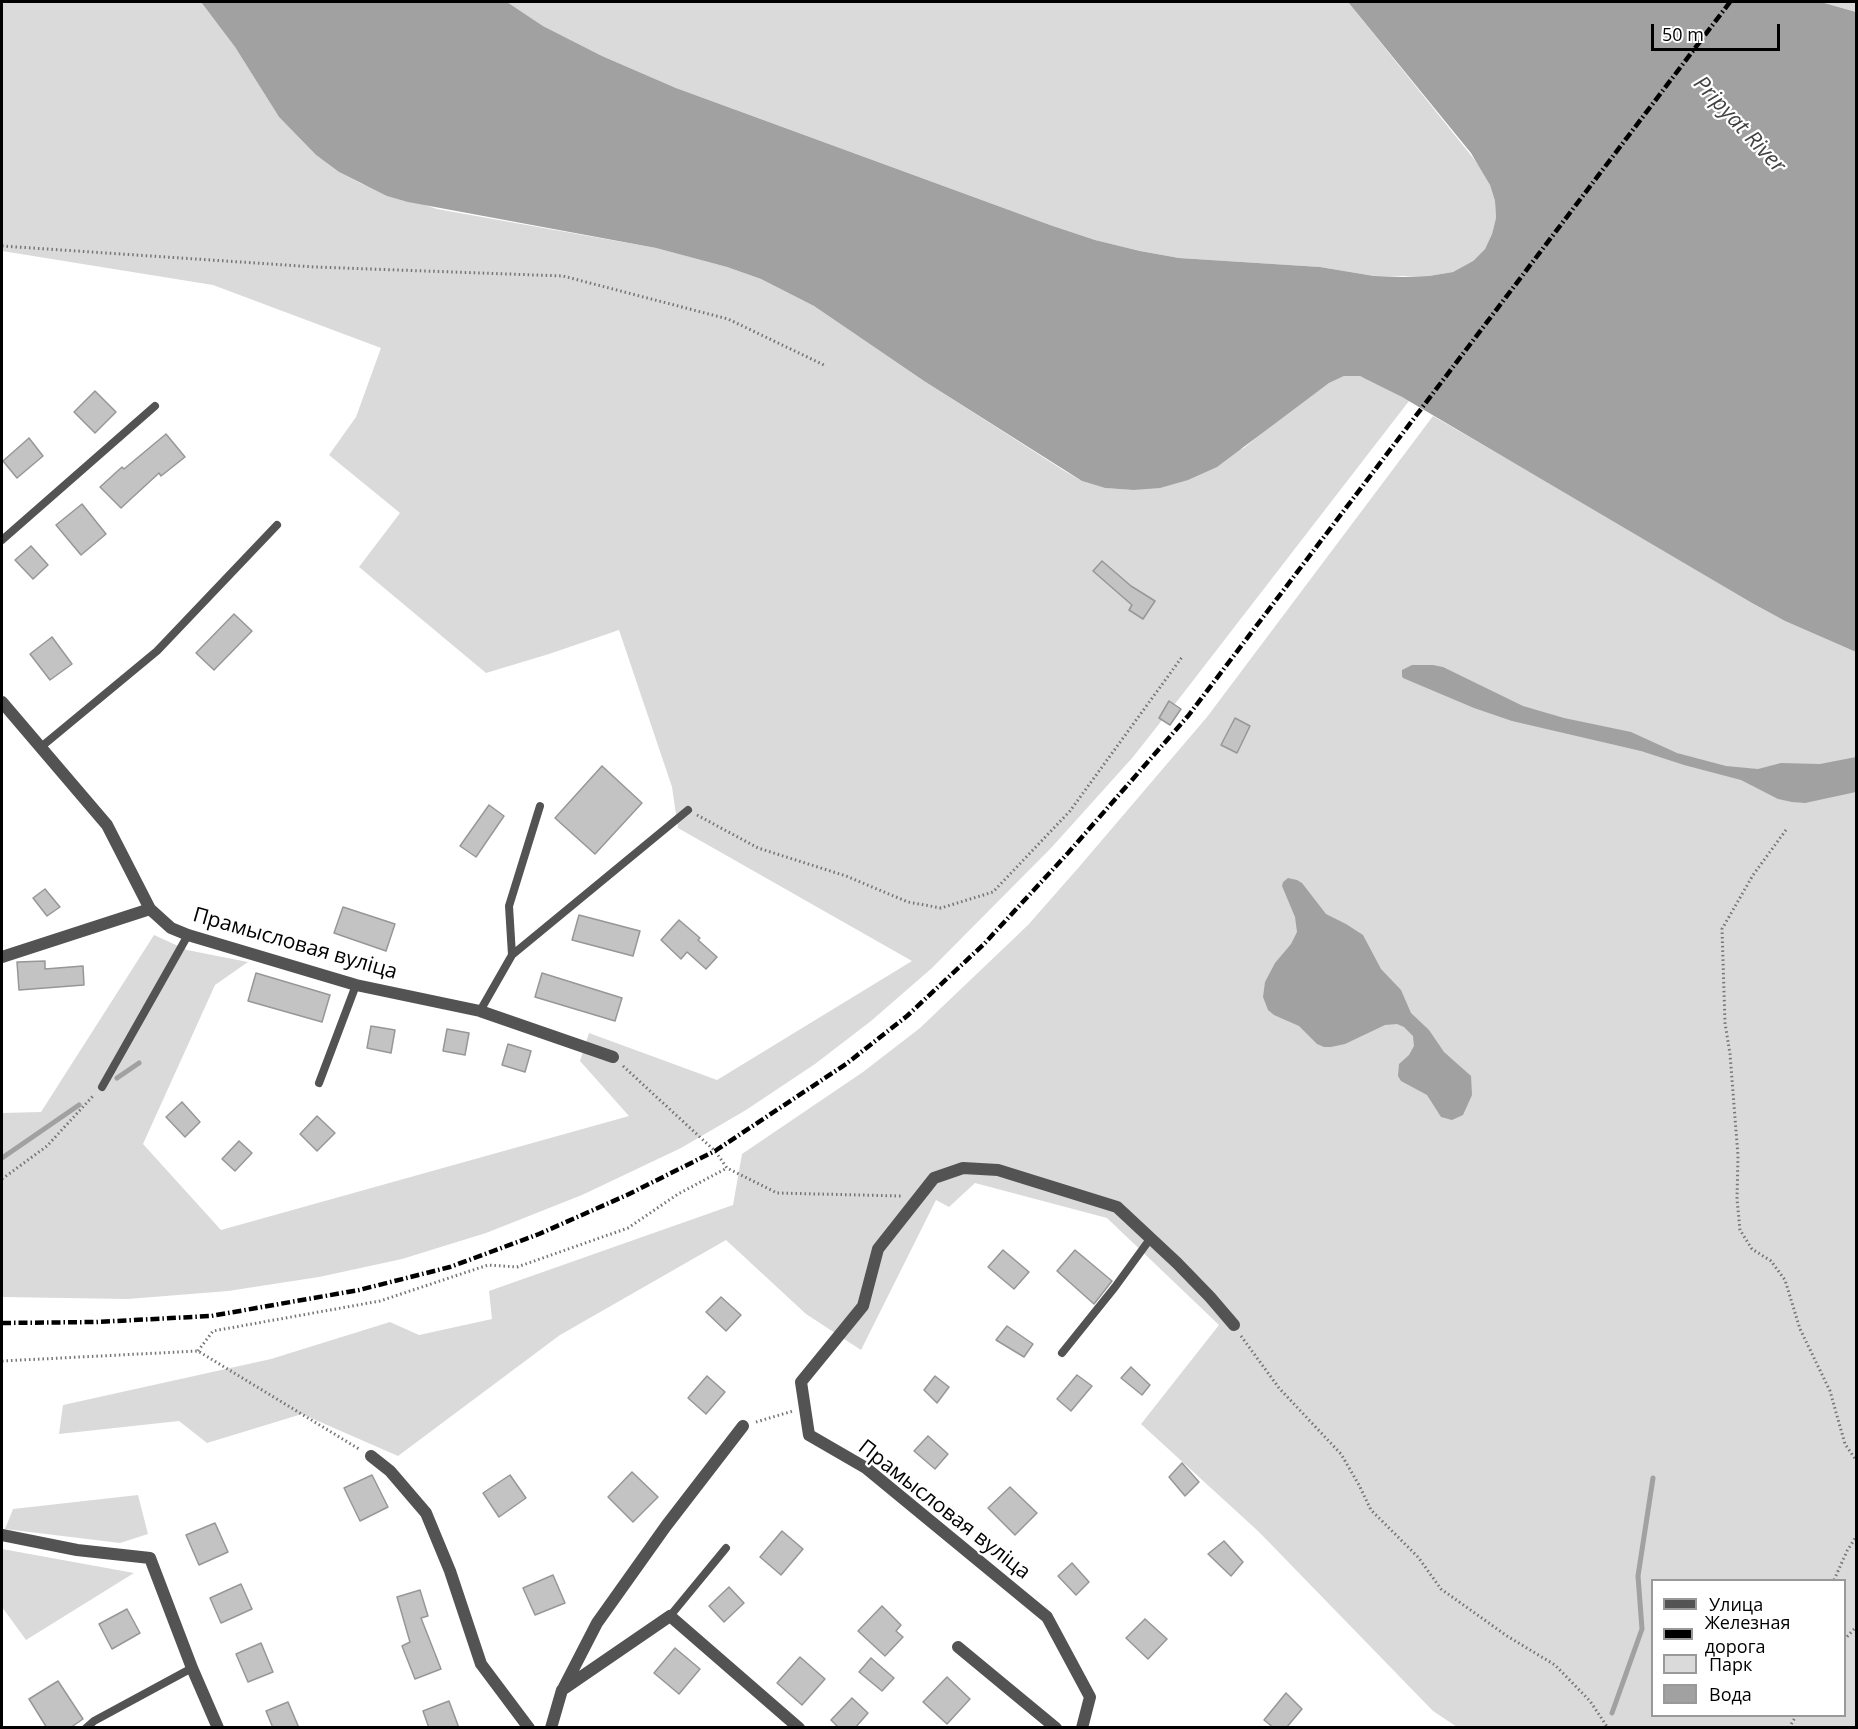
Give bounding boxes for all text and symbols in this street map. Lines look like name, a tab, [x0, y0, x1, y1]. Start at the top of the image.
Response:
scale bar	[1654, 12, 1783, 50]
text: 50 m	[1662, 22, 1704, 46]
water label: Pripyat River	[1687, 71, 1791, 179]
street label: Прамысловая вуліца	[190, 903, 400, 985]
street label: Прамысловая вуліца	[853, 1435, 1035, 1585]
legend	[1651, 1579, 1846, 1717]
text: Улица	[1709, 1592, 1763, 1616]
text: Железная дорога	[1705, 1610, 1790, 1658]
text: Парк	[1709, 1652, 1752, 1676]
text: Вода	[1709, 1682, 1752, 1706]

